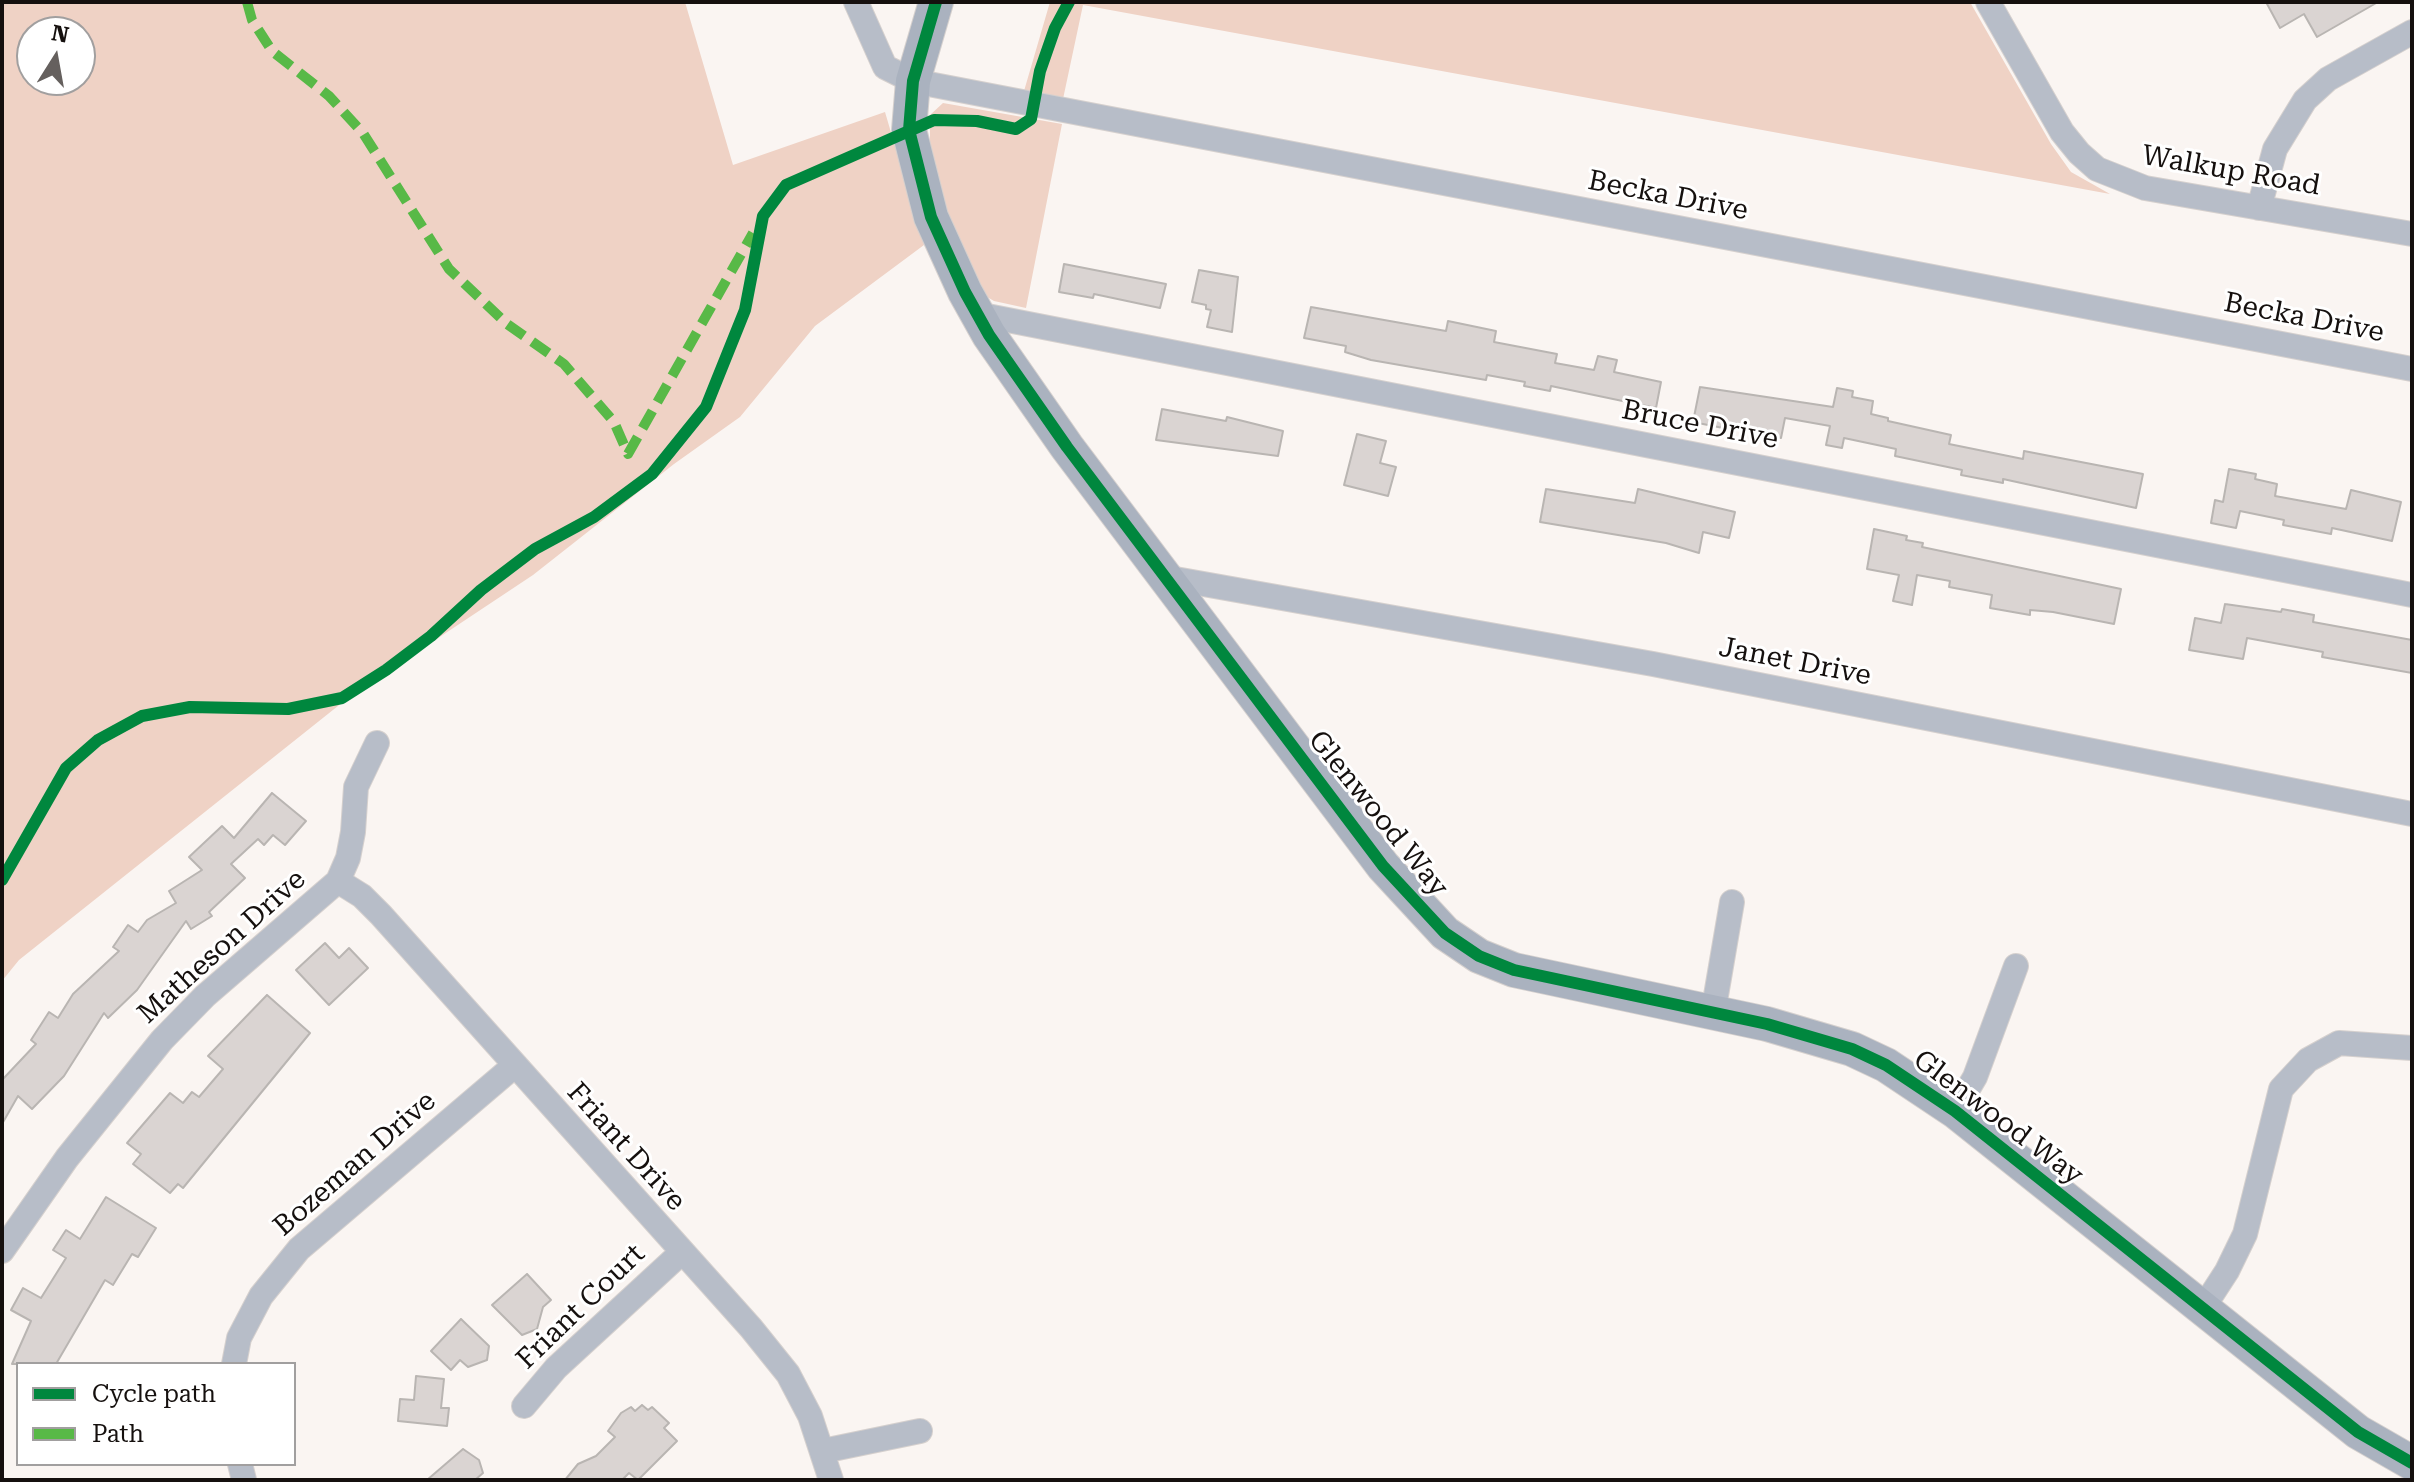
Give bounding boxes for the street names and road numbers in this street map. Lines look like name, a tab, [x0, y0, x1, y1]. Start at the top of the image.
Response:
street label: Walkup Road	[2139, 139, 2323, 203]
street label: Becka Drive	[1585, 164, 1751, 228]
street label: Becka Drive	[2221, 286, 2387, 350]
street label: Bruce Drive	[1619, 393, 1781, 457]
street label: Janet Drive	[1716, 631, 1874, 693]
street label: Glenwood Way	[1301, 724, 1455, 904]
street label: Matheson Drive	[131, 863, 313, 1031]
street label: Glenwood Way	[1907, 1043, 2089, 1193]
street label: Friant Drive	[560, 1076, 692, 1218]
street label: Bozeman Drive	[267, 1085, 443, 1243]
street label: Friant Court	[510, 1238, 652, 1376]

